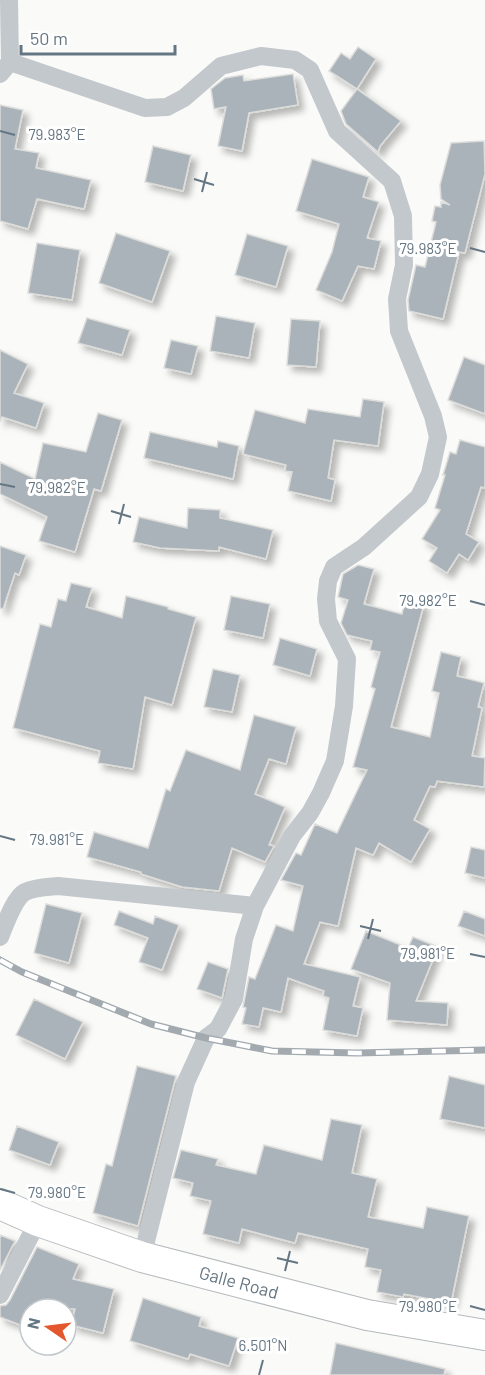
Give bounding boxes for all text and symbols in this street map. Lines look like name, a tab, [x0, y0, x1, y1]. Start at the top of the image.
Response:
scale bar	[21, 18, 176, 56]
text: 50 m	[30, 27, 68, 49]
text: 79.983°E	[28, 125, 86, 143]
text: 79.983°E	[399, 239, 457, 257]
text: 79.982°E	[28, 478, 86, 496]
text: 79.982°E	[399, 591, 457, 609]
text: 79.981°E	[30, 830, 84, 848]
text: 79.981°E	[401, 944, 455, 962]
text: 79.980°E	[28, 1183, 86, 1201]
street label: Galle Road	[197, 1261, 281, 1303]
north arrow	[18, 1297, 78, 1357]
text: 79.980°E	[399, 1297, 457, 1315]
text: N	[22, 1316, 43, 1331]
text: 6.501°N	[239, 1336, 287, 1354]

